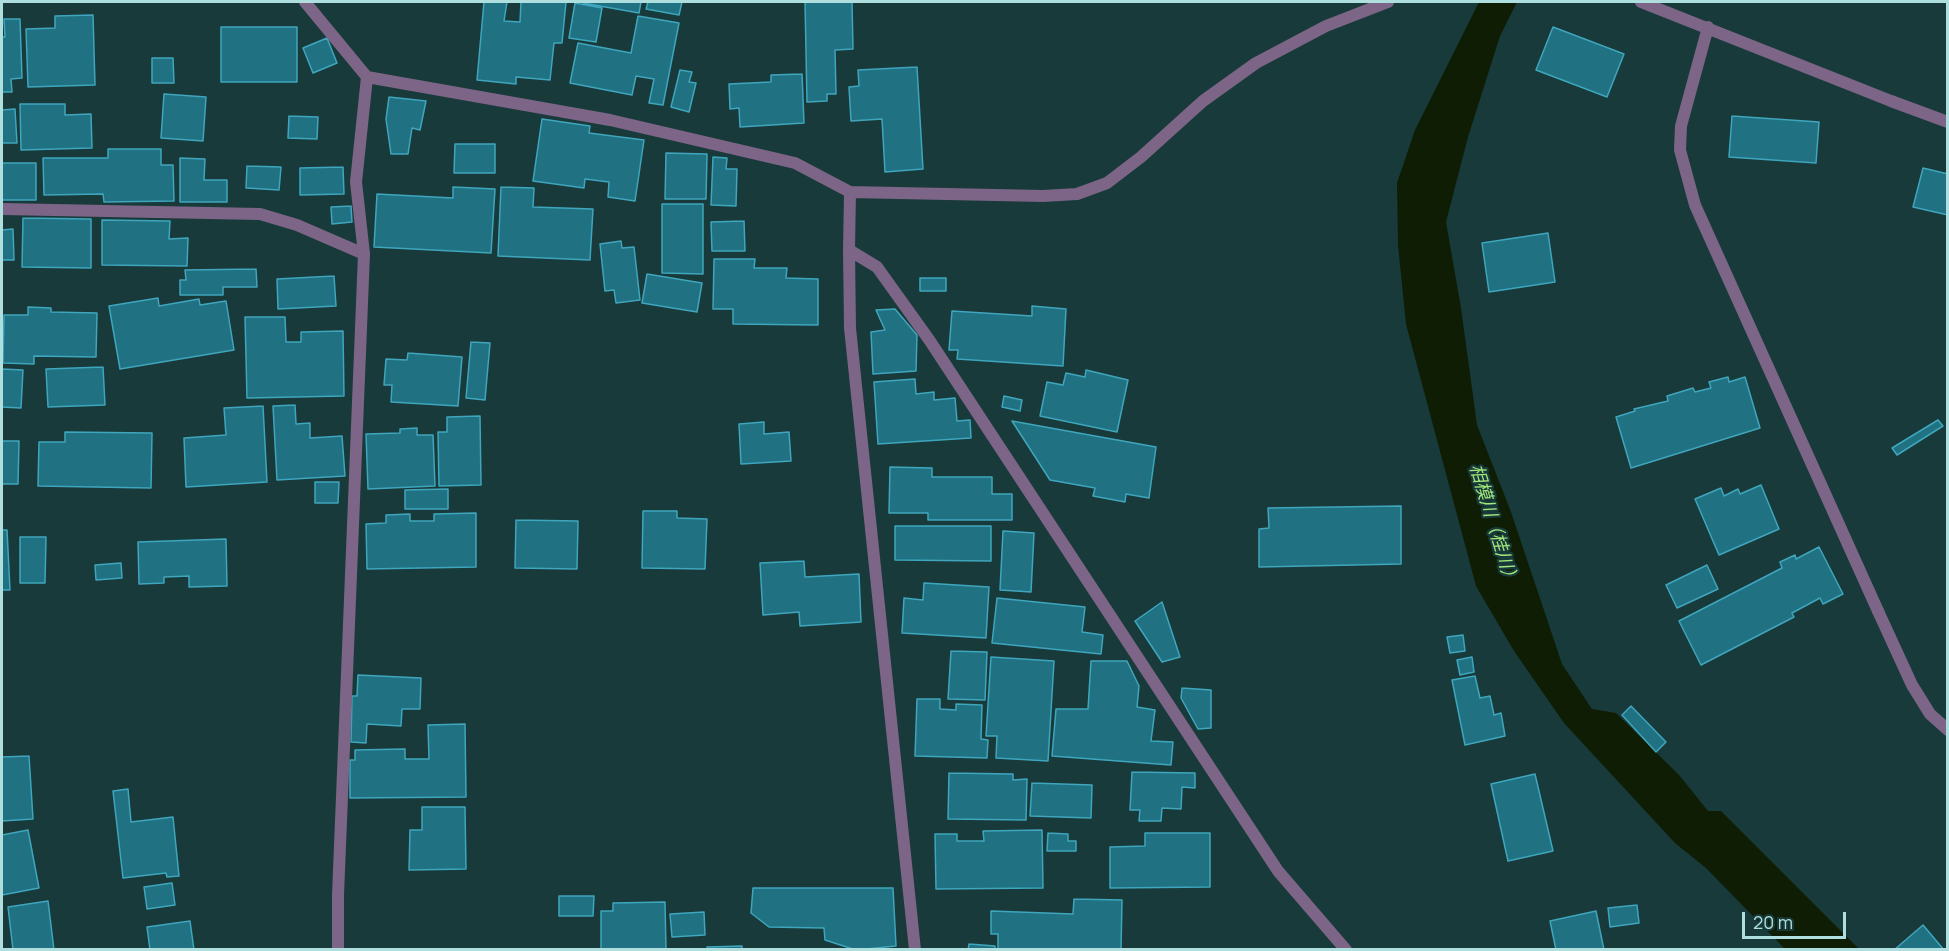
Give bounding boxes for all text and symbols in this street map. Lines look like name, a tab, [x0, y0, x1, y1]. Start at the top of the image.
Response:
water label: 相模川（桂川）	[1464, 462, 1522, 588]
scale bar	[1745, 900, 1848, 938]
text: 20 m	[1753, 910, 1793, 934]

